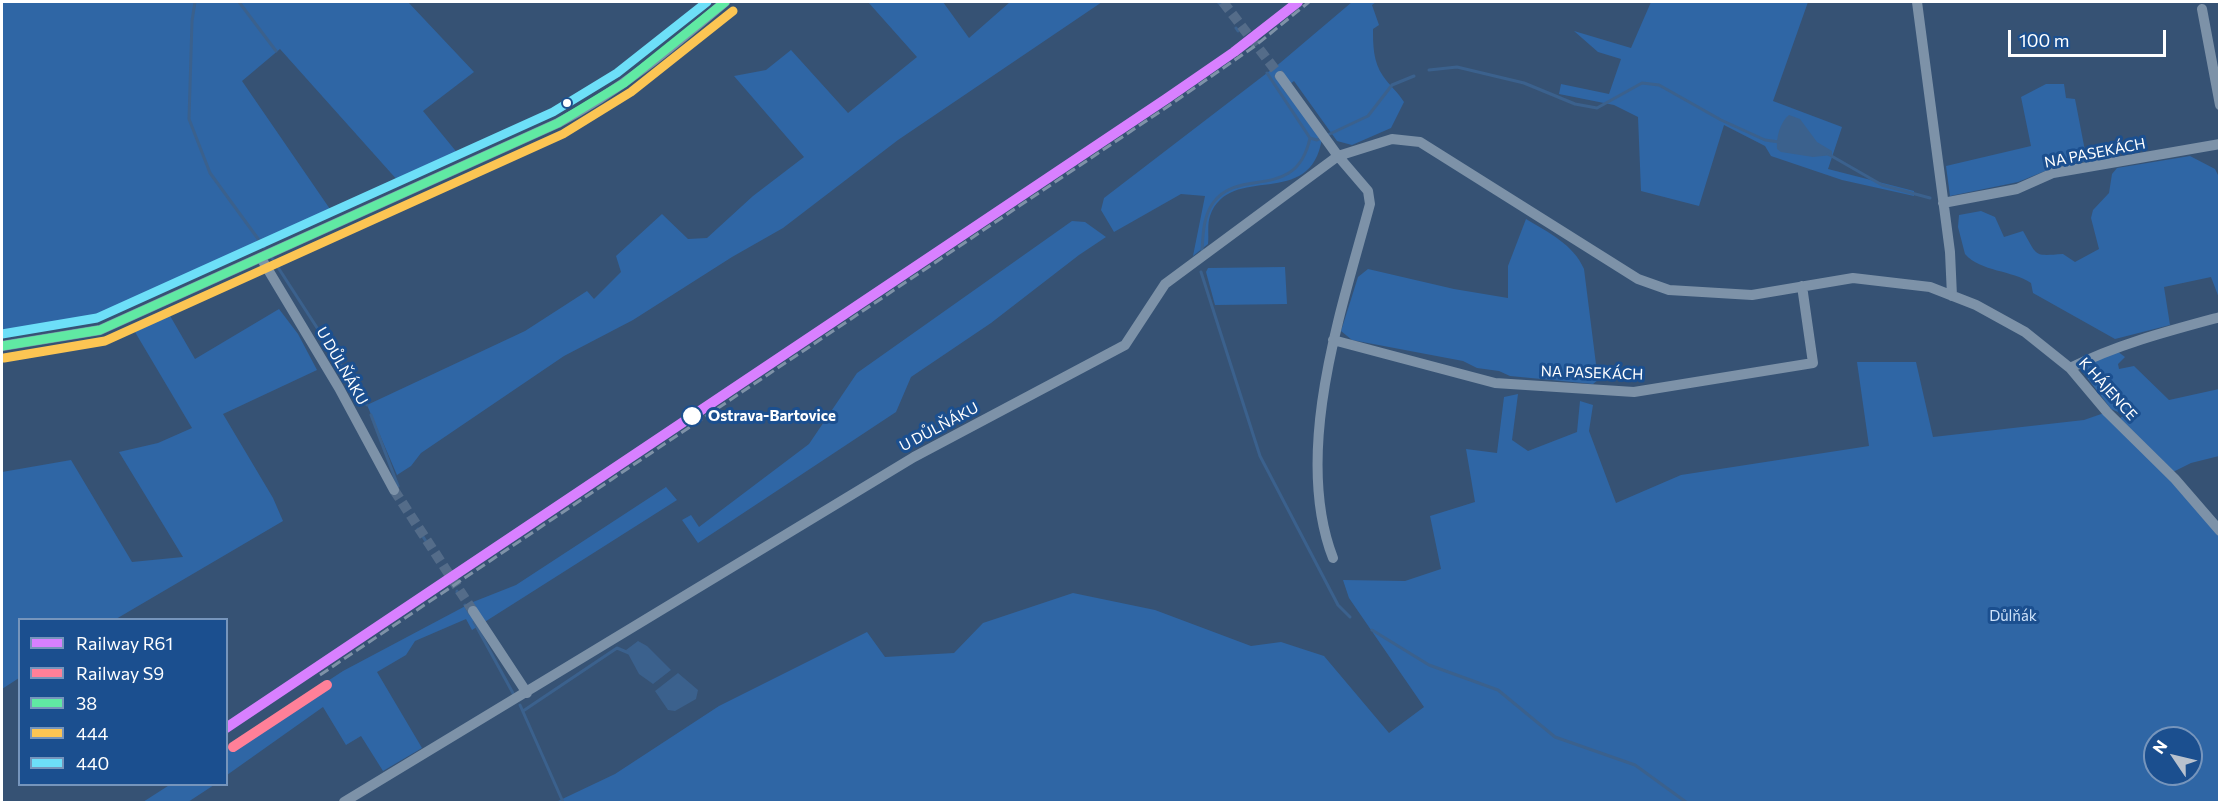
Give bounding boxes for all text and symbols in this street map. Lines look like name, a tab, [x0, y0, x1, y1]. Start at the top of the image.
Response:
scale bar	[2011, 18, 2168, 56]
text: 100 m	[2019, 29, 2069, 51]
unlabelled marker	[561, 97, 573, 109]
street label: NA PASEKÁCH	[2043, 134, 2147, 172]
street label: U DŮLŇÁKU	[312, 324, 372, 408]
street label: K HÁJENCE	[2075, 354, 2141, 424]
street label: NA PASEKÁCH	[1540, 362, 1644, 384]
street label: U DŮLŇÁKU	[896, 399, 982, 455]
marker: Ostrava-Bartovice	[681, 405, 703, 427]
place label: Ostrava-Bartovice	[708, 407, 836, 425]
park label: Důlňák	[1989, 607, 2037, 625]
legend	[18, 618, 228, 786]
text: Railway R61	[76, 632, 173, 654]
text: Railway S9	[76, 662, 164, 684]
text: 38	[76, 692, 97, 714]
text: 444	[76, 722, 108, 744]
north arrow	[2143, 726, 2203, 786]
text: N	[2148, 736, 2171, 757]
text: 440	[76, 752, 109, 774]

